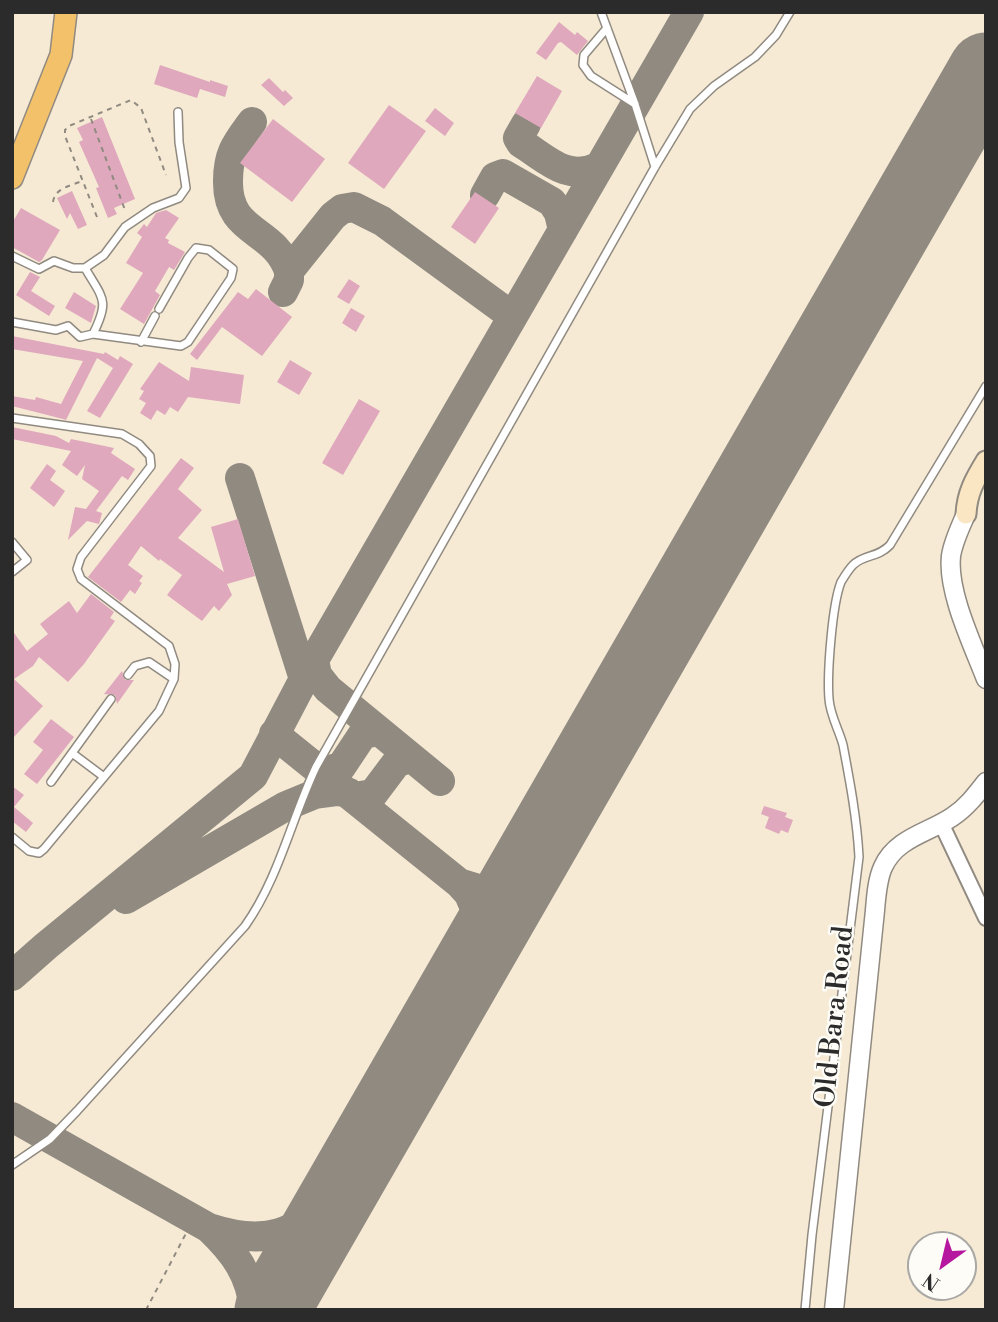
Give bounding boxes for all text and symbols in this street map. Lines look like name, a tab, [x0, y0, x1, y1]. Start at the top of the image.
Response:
street label: Old Bara Road	[810, 924, 862, 1110]
north arrow	[907, 1231, 977, 1301]
text: N	[918, 1268, 944, 1296]

